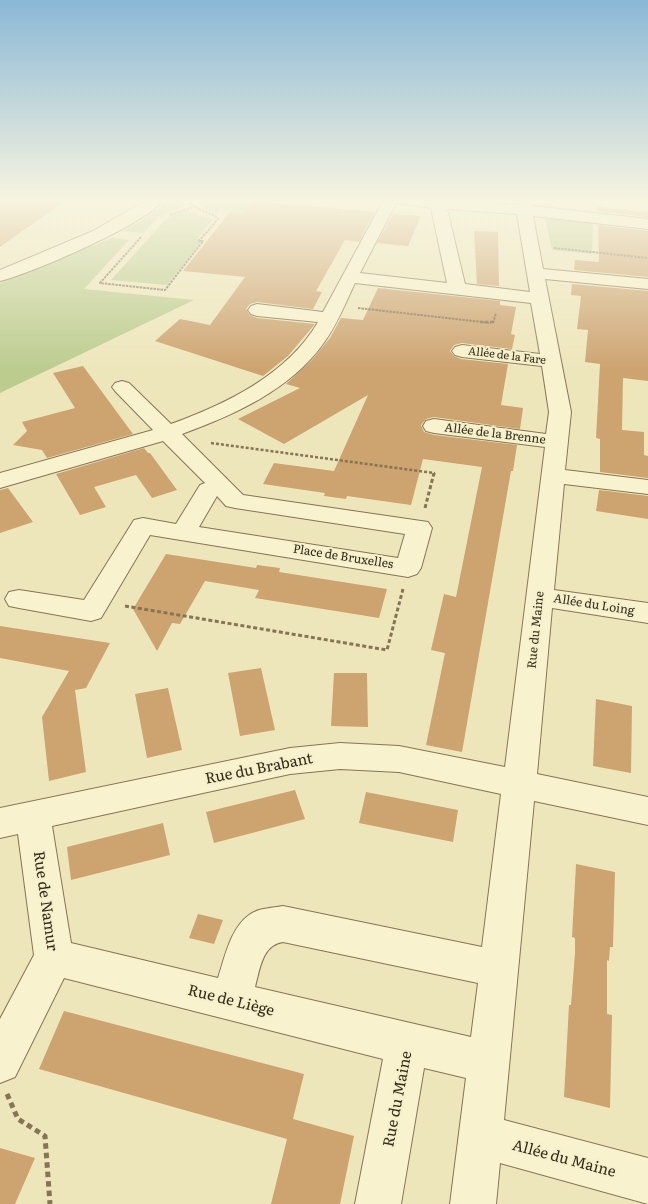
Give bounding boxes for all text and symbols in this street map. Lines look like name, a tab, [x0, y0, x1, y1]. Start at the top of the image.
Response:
street label: Allée de la Fare	[467, 345, 547, 367]
street label: Allée de la Brenne	[444, 421, 546, 447]
street label: Place de Bruxelles	[292, 542, 394, 572]
street label: Rue du Maine	[525, 590, 547, 670]
street label: Allée du Loing	[552, 591, 636, 619]
street label: Rue du Brabant	[204, 750, 314, 788]
street label: Rue de Namur	[29, 850, 61, 952]
street label: Rue de Liège	[186, 982, 276, 1020]
street label: Rue du Maine	[380, 1049, 416, 1149]
street label: Allée du Maine	[510, 1137, 618, 1181]

